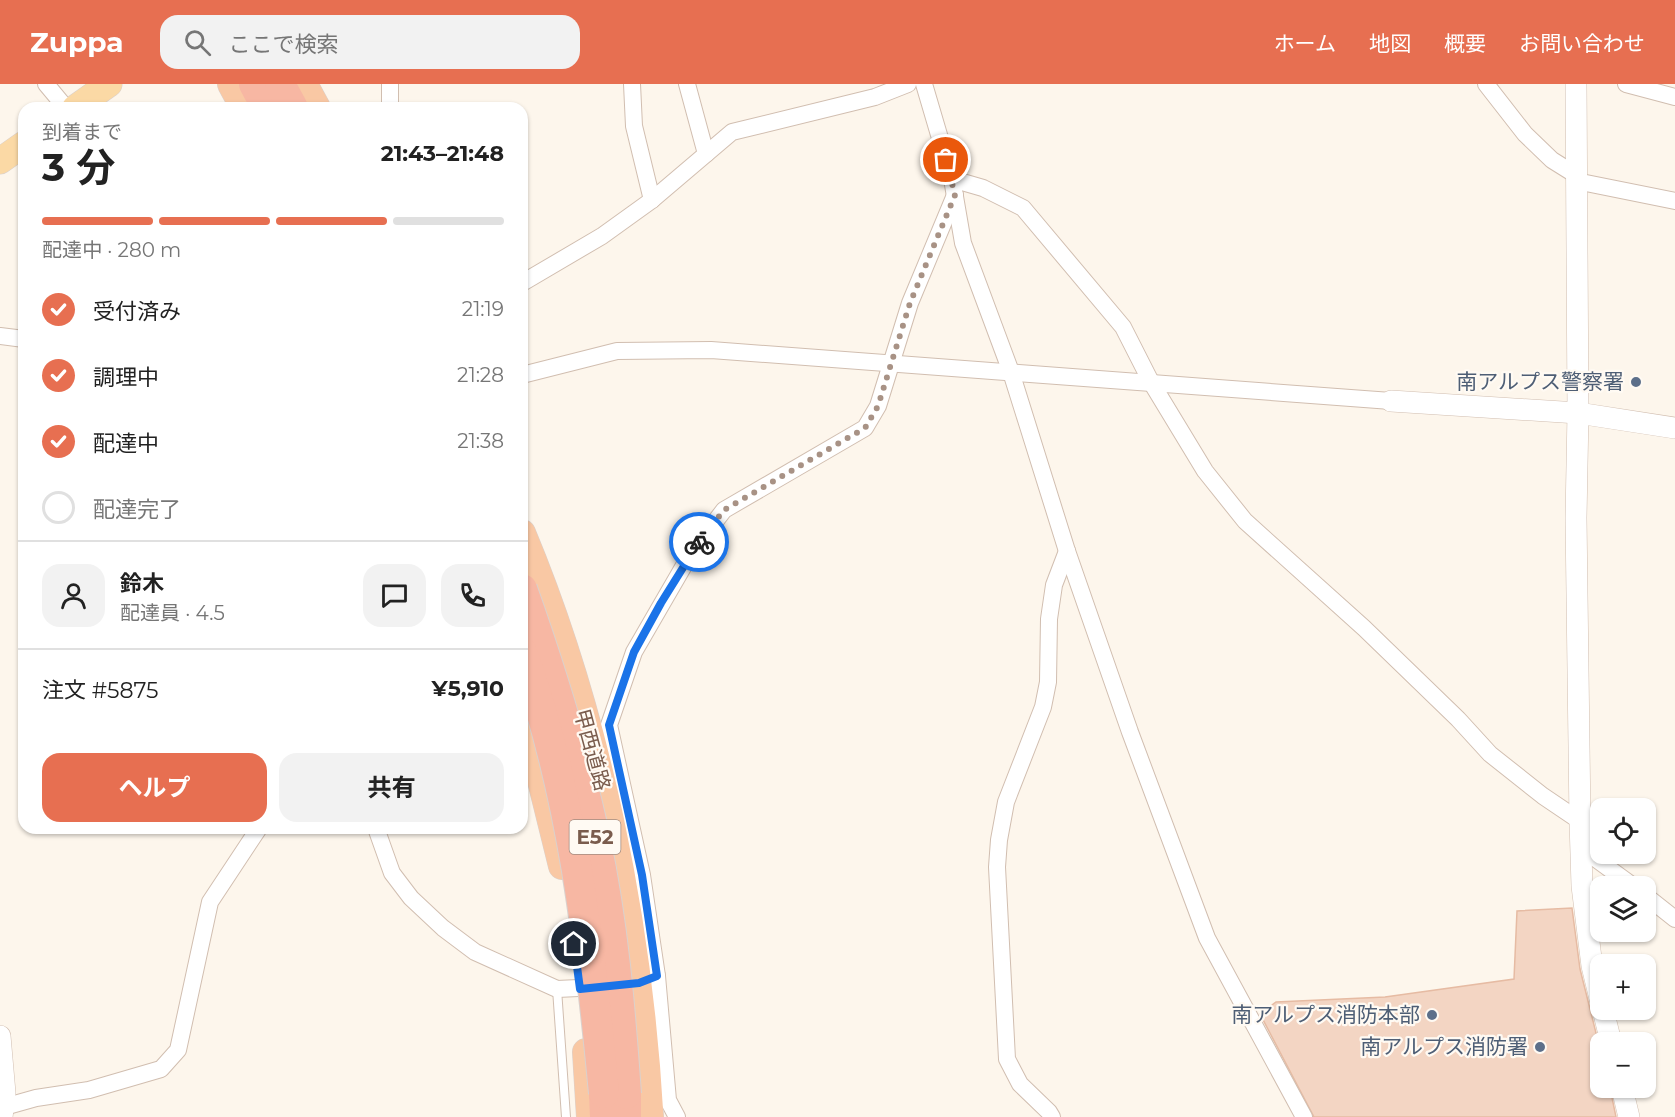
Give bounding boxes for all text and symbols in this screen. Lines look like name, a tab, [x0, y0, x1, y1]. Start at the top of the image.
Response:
search box	[160, 15, 580, 69]
text: Zuppa	[30, 25, 124, 59]
icon: search	[181, 26, 214, 59]
text: ここで検索	[229, 31, 339, 58]
text: ホーム	[1274, 31, 1336, 56]
text: 地図	[1369, 31, 1411, 56]
text: 概要	[1444, 31, 1486, 56]
text: お問い合わせ	[1519, 31, 1645, 56]
text: 到着まで	[42, 120, 122, 144]
pin	[920, 134, 971, 185]
text: 21:43–21:48	[381, 140, 504, 167]
text: 3 分	[42, 143, 115, 191]
icon: bag	[929, 143, 962, 176]
text: 配達中 · 280 m	[42, 238, 181, 262]
icon: check	[42, 293, 75, 326]
text: 21:19	[462, 297, 504, 321]
text: 受付済み	[93, 298, 181, 325]
icon: check	[42, 359, 75, 392]
text: 21:28	[457, 363, 504, 387]
text: 調理中	[93, 364, 159, 391]
place label: 南アルプス警察署	[1456, 369, 1624, 394]
marker: 南アルプス警察署	[1629, 375, 1643, 389]
icon: check	[42, 425, 75, 458]
text: 21:38	[457, 429, 504, 453]
text: 配達中	[93, 430, 159, 457]
text: 配達完了	[93, 496, 181, 523]
courier	[669, 512, 729, 572]
icon: bike	[683, 526, 716, 559]
button: person	[42, 564, 105, 627]
button: chat	[363, 564, 426, 627]
button: phone	[441, 564, 504, 627]
text: 鈴木	[120, 570, 164, 597]
text: 配達員 · 4.5	[120, 601, 225, 625]
text: ¥5,910	[431, 675, 504, 702]
text: 注文 #5875	[42, 677, 159, 704]
street label: 甲西道路	[570, 706, 615, 794]
button: ヘルプ	[42, 753, 267, 822]
button: 共有	[279, 753, 504, 822]
map controls	[1590, 798, 1656, 1098]
button: locate	[1590, 798, 1656, 864]
road number: E52	[570, 820, 620, 854]
button: layers	[1590, 876, 1656, 942]
pin	[548, 918, 599, 969]
icon: home	[557, 927, 590, 960]
button: +	[1590, 954, 1656, 1020]
place label: 南アルプス消防本部	[1231, 1002, 1420, 1027]
marker: 南アルプス消防本部	[1425, 1008, 1439, 1022]
button: −	[1590, 1032, 1656, 1098]
place label: 南アルプス消防署	[1360, 1034, 1528, 1059]
marker: 南アルプス消防署	[1533, 1040, 1547, 1054]

